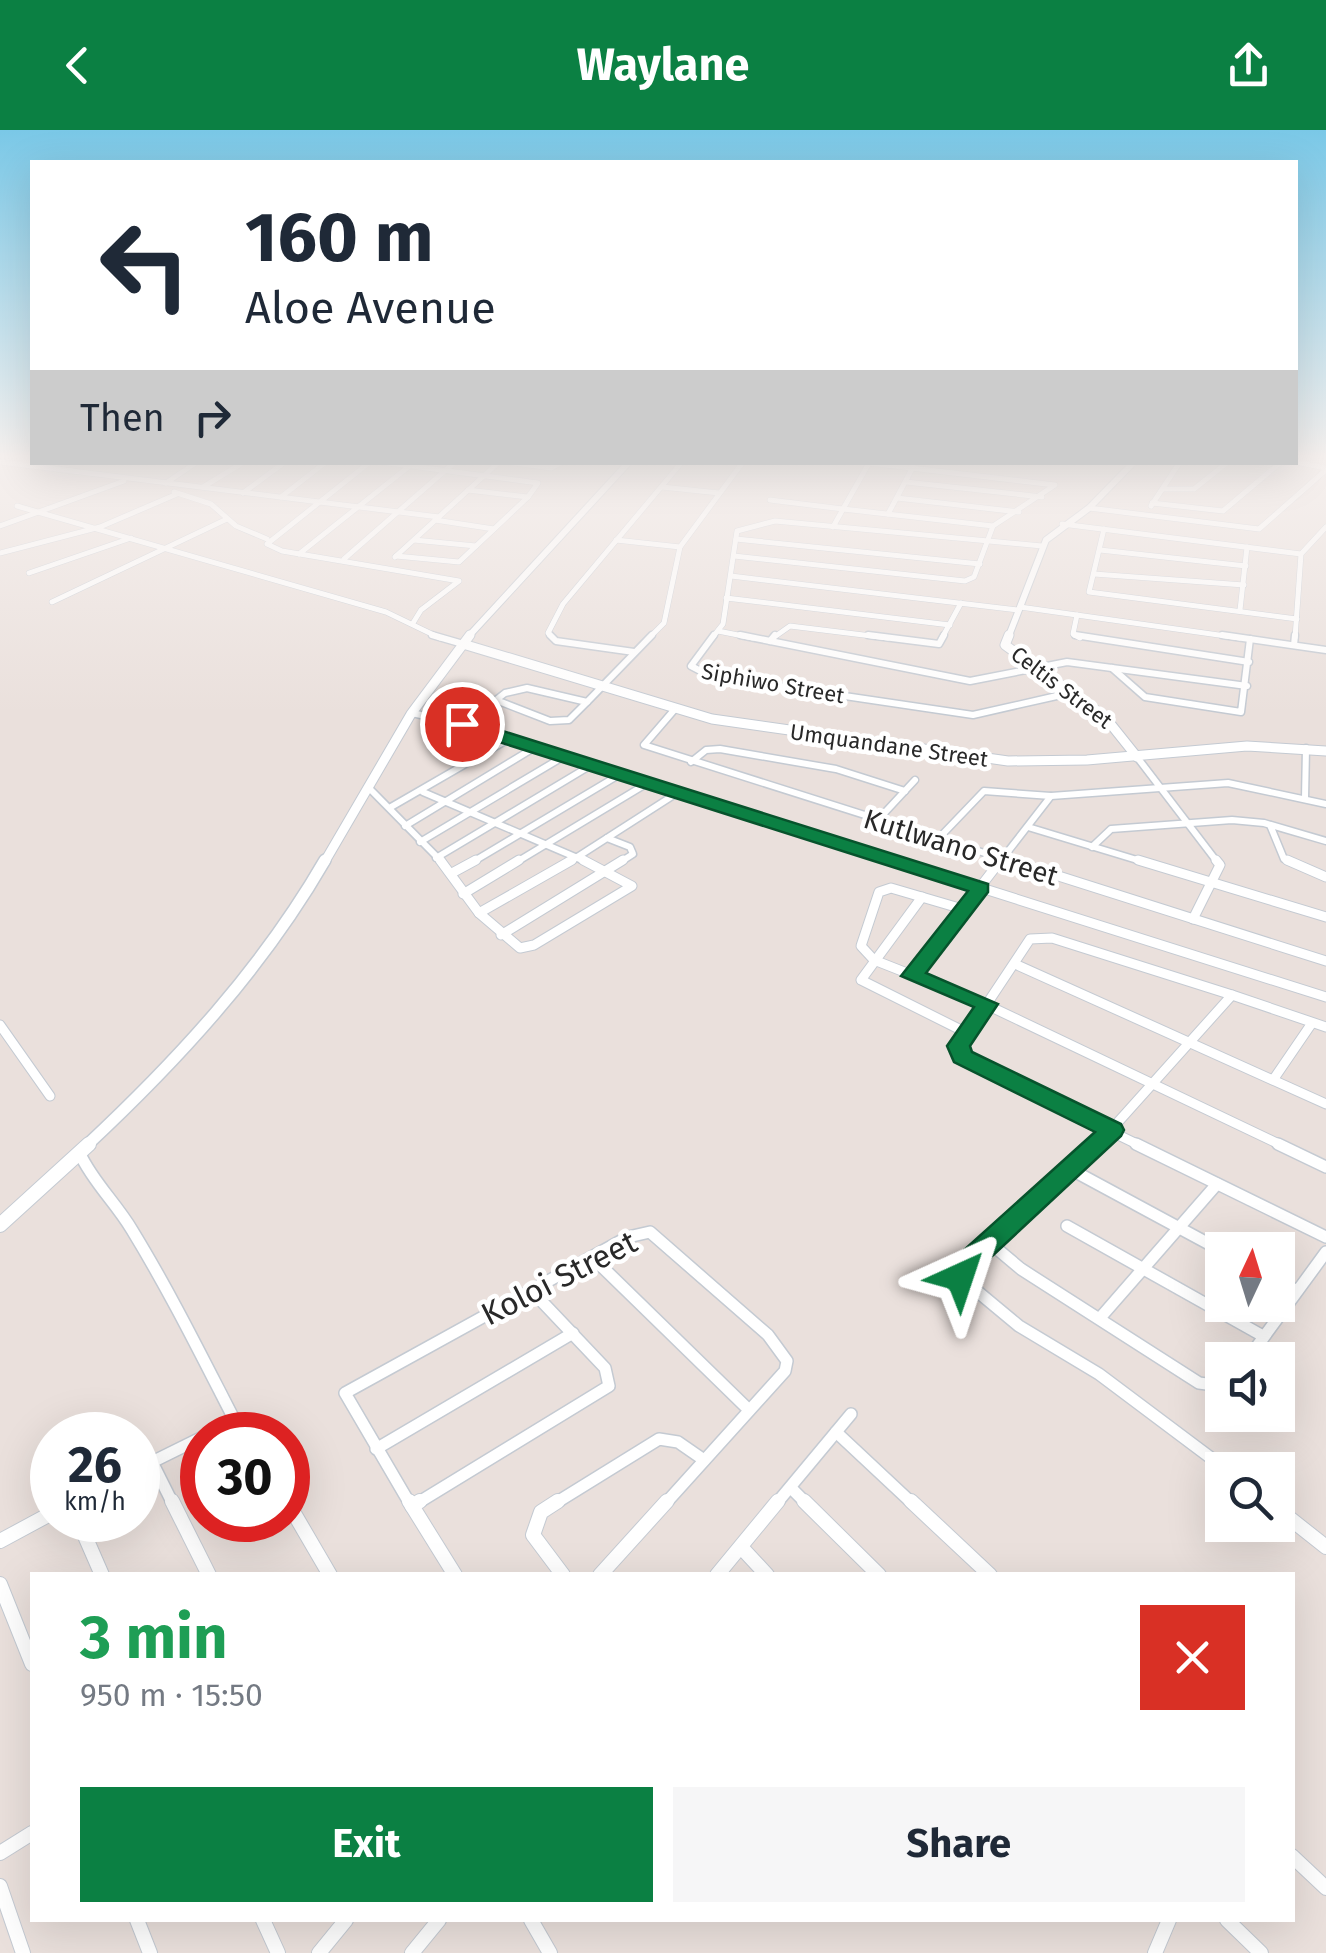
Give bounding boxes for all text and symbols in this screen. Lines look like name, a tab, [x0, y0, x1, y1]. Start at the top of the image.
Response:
icon: back	[50, 38, 105, 93]
text: Waylane	[577, 38, 749, 92]
icon: share	[1221, 38, 1276, 93]
text: 160 m	[245, 196, 434, 280]
icon: left	[80, 200, 210, 330]
text: Aloe Avenue	[245, 281, 496, 335]
icon: right	[185, 390, 240, 445]
text: Then	[80, 395, 165, 441]
street label: Celtis Street	[1006, 640, 1118, 734]
street label: Siphiwo Street	[699, 658, 846, 709]
pin	[420, 682, 505, 767]
icon: arrive	[435, 697, 490, 752]
street label: Umquandane Street	[788, 718, 990, 773]
street label: Kutlwano Street	[860, 802, 1063, 893]
street label: Koloi Street	[475, 1222, 643, 1333]
position arrow	[908, 1225, 1012, 1329]
north arrow	[1205, 1232, 1295, 1322]
map controls	[1205, 1232, 1295, 1542]
button: sound	[1205, 1342, 1295, 1432]
speed limit sign: 30	[180, 1412, 310, 1542]
text: 26	[68, 1435, 122, 1495]
button: search	[1205, 1452, 1295, 1542]
text: km/h	[64, 1487, 126, 1517]
text: 3 min	[80, 1602, 228, 1674]
button: close	[1140, 1605, 1245, 1710]
text: 950 m · 15:50	[80, 1676, 263, 1714]
button: Exit	[80, 1787, 653, 1902]
button: Share	[673, 1787, 1245, 1902]

